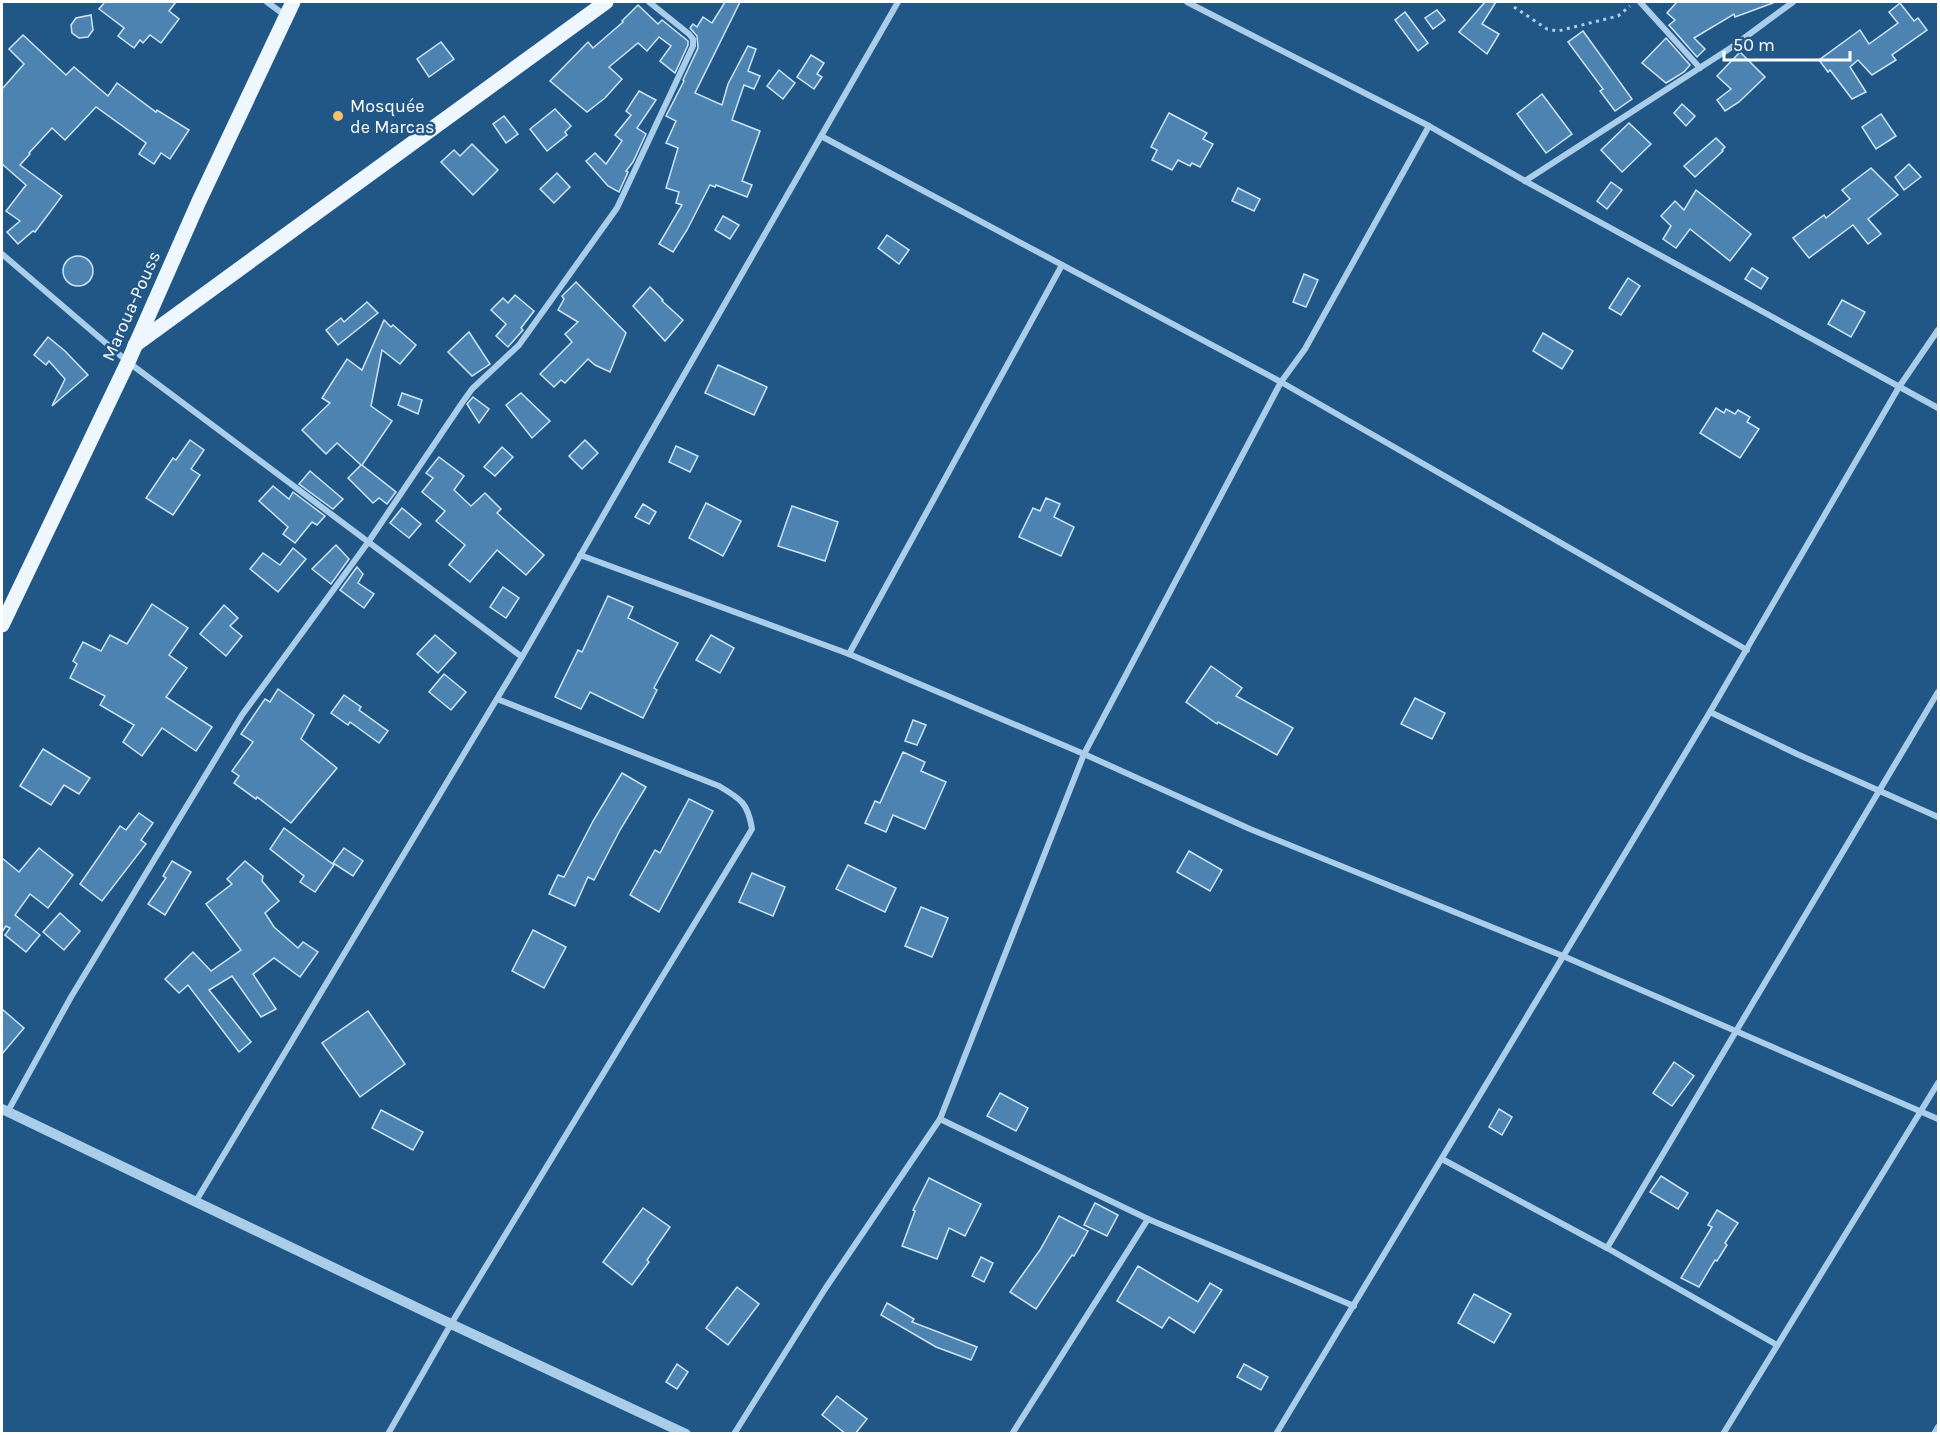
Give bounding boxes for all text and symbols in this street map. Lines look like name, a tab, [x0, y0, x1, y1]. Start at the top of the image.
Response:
scale bar	[1724, 24, 1850, 62]
text: 50 m	[1733, 34, 1775, 56]
place label: Mosquée de Marcas	[350, 95, 435, 138]
marker: Mosquée de Marcas	[331, 109, 345, 123]
street label: Maroua-Pouss	[97, 248, 165, 364]

